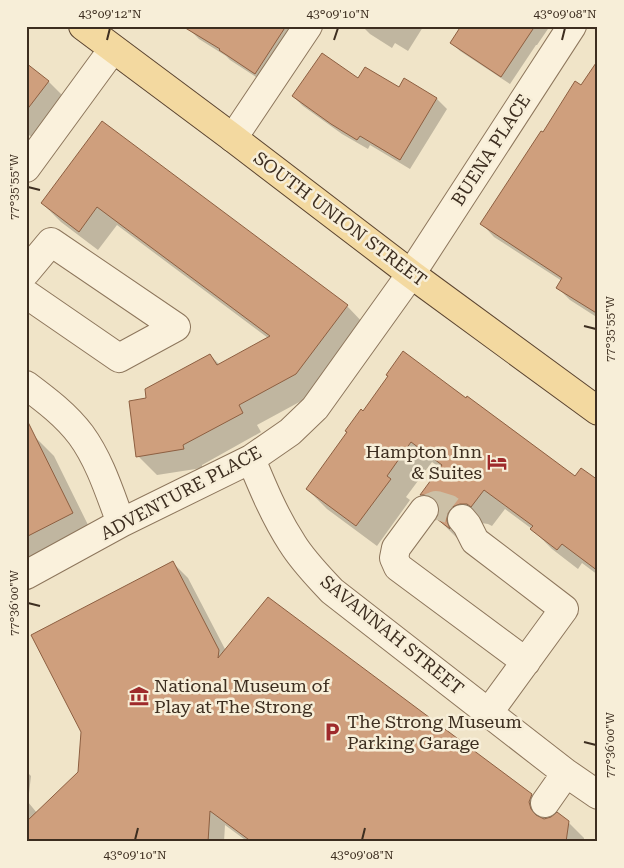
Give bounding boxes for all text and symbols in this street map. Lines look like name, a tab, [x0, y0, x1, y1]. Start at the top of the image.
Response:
text: 43°09'12"N	[78, 7, 142, 21]
text: 43°09'10"N	[306, 7, 370, 21]
text: 43°09'08"N	[533, 7, 597, 21]
street label: BUENA PLACE	[447, 90, 534, 209]
street label: SOUTH UNION STREET	[250, 147, 431, 290]
text: 77°35'55"W	[7, 153, 21, 220]
text: 77°35'55"W	[603, 295, 617, 362]
street label: ADVENTURE PLACE	[97, 441, 265, 544]
place label: Hampton Inn & Suites	[366, 441, 482, 483]
hotel icon: Hampton Inn & Suites	[486, 451, 508, 473]
text: 77°36'00"W	[7, 569, 21, 636]
street label: SAVANNAH STREET	[317, 571, 468, 699]
place label: National Museum of Play at The Strong	[154, 675, 330, 717]
museum icon: National Museum of Play at The Strong	[128, 685, 150, 707]
place label: The Strong Museum Parking Garage	[347, 711, 522, 753]
text: 77°36'00"W	[603, 711, 617, 778]
parking icon: The Strong Museum Parking Garage	[321, 721, 343, 743]
text: 43°09'10"N	[103, 848, 167, 862]
text: 43°09'08"N	[330, 848, 394, 862]

